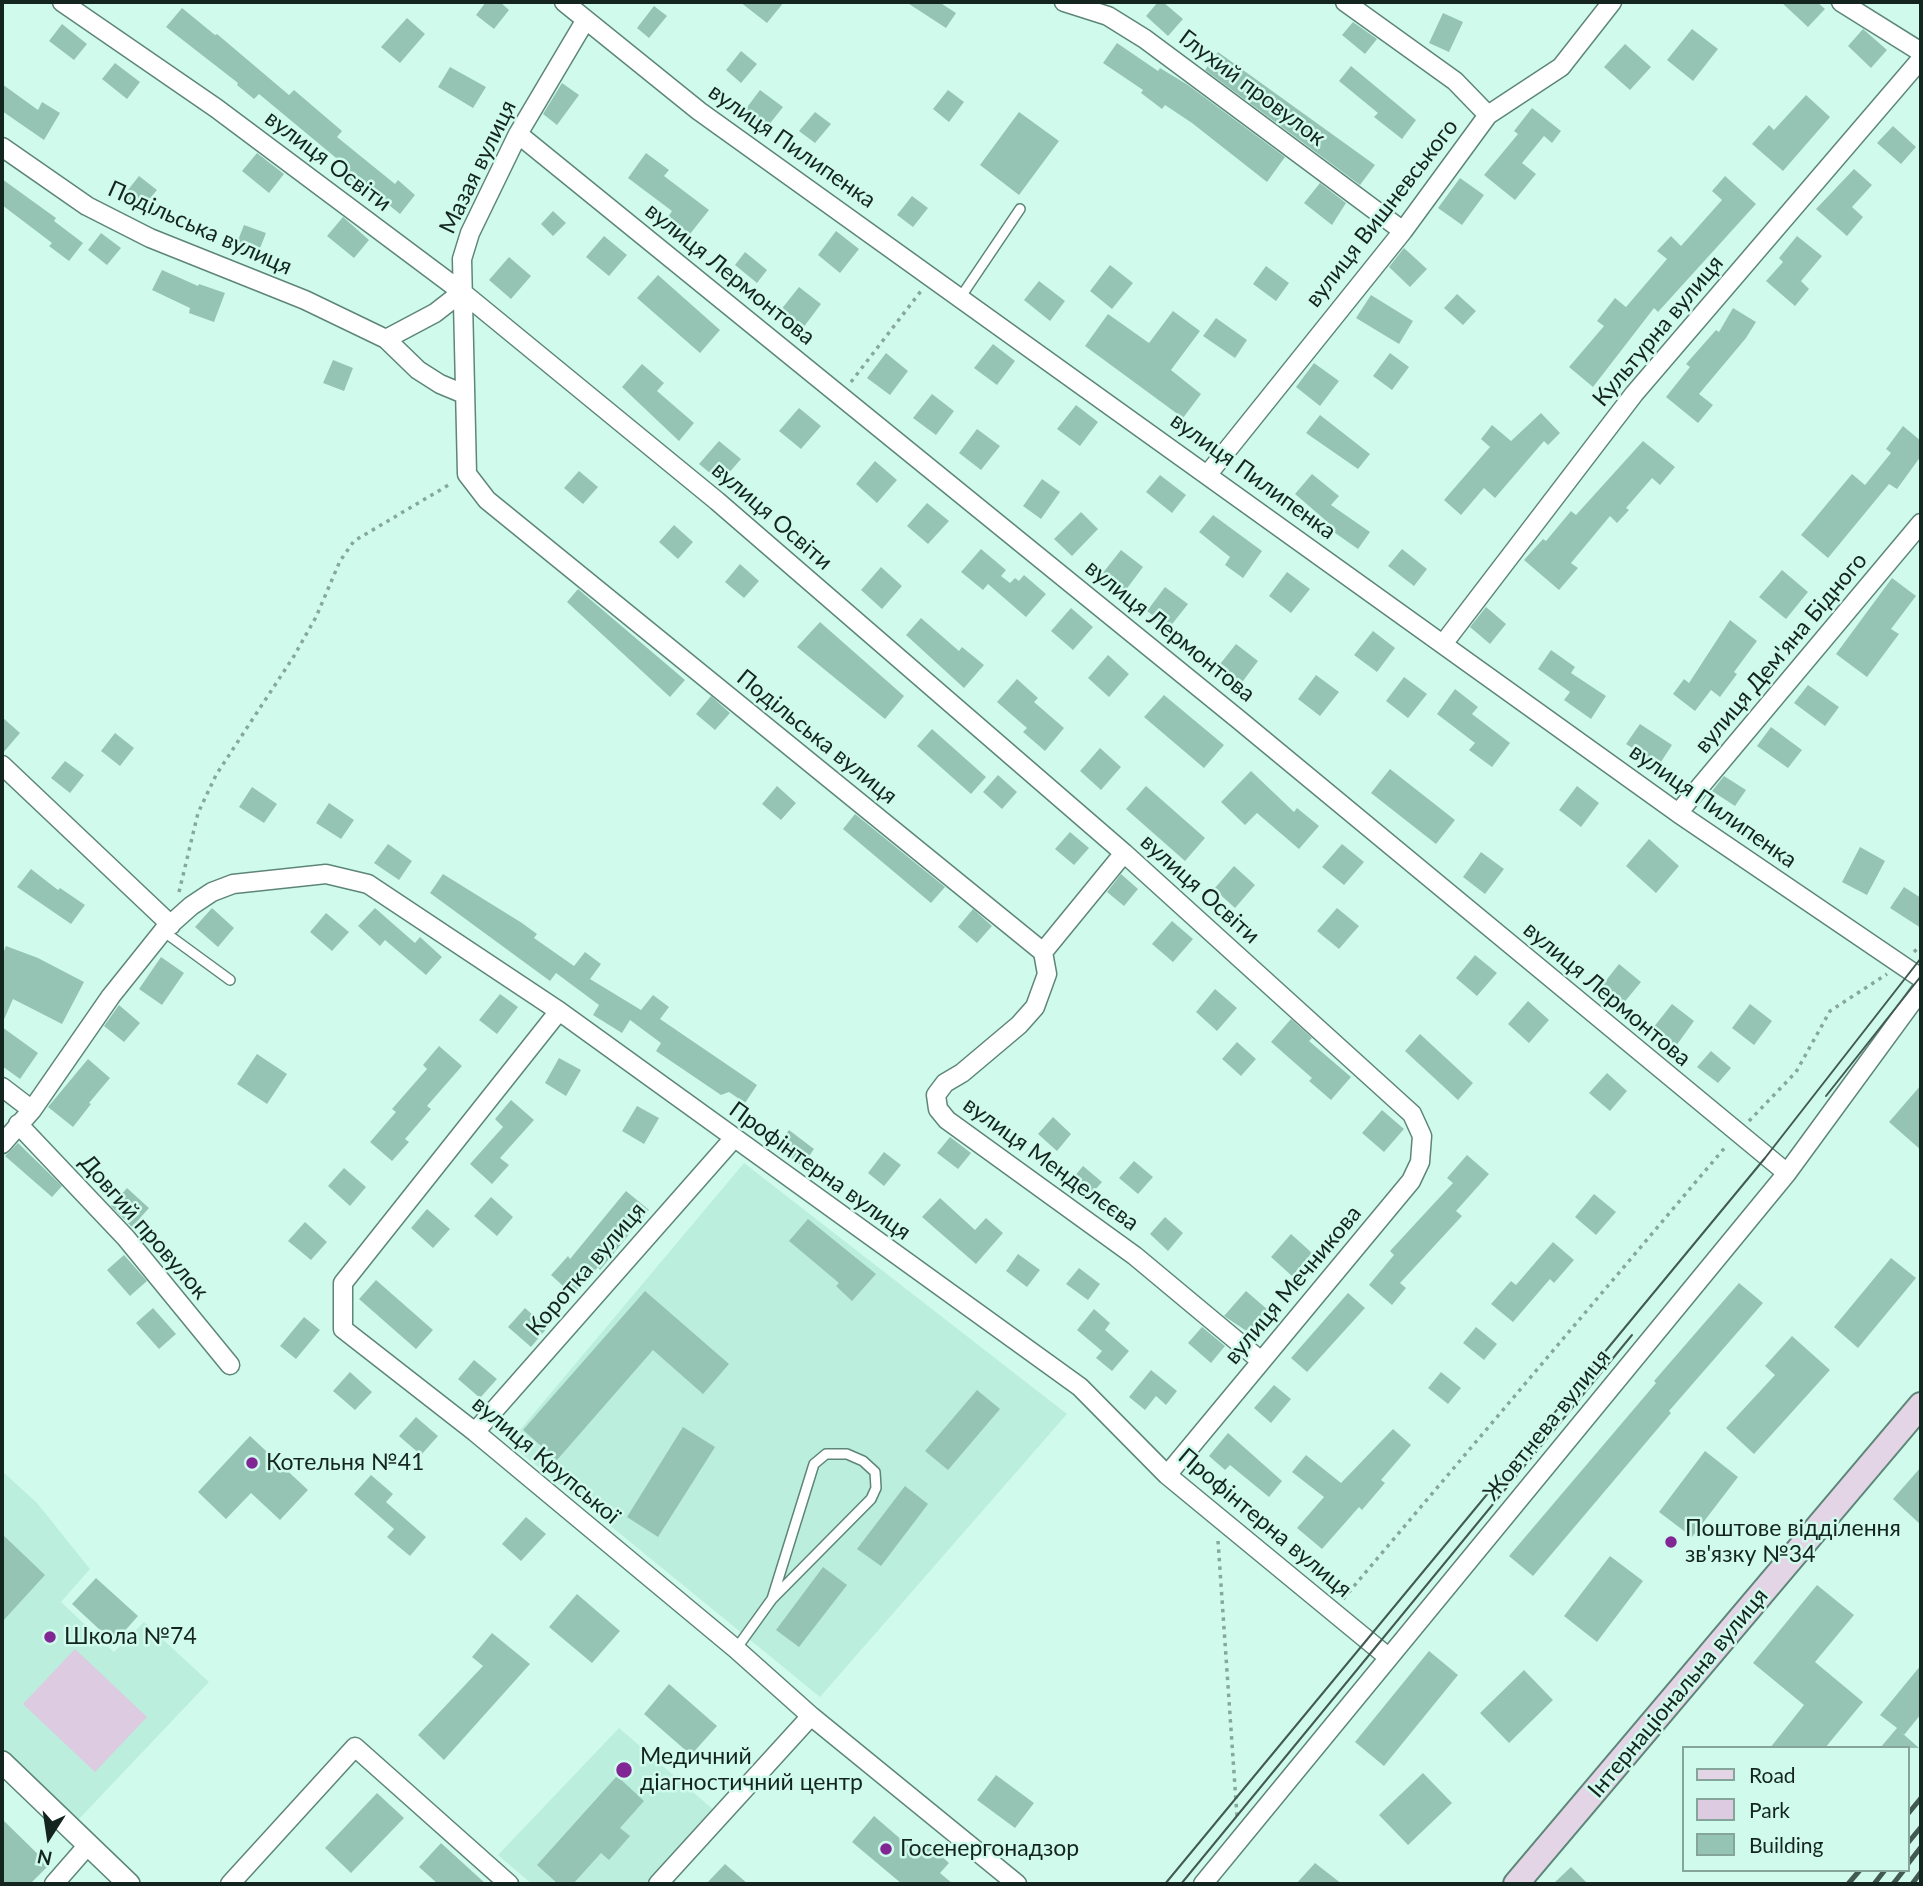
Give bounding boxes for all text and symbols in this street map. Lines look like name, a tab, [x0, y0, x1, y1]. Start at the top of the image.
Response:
street label: Глухий провулок	[1173, 24, 1331, 152]
street label: вулиця Пилипенка	[703, 78, 881, 214]
street label: Мазая вулиця	[434, 96, 522, 238]
street label: вулиця Освіти	[259, 105, 397, 217]
street label: вулиця Вишневського	[1300, 113, 1464, 313]
street label: Подільська вулиця	[104, 175, 296, 281]
street label: вулиця Лермонтова	[640, 197, 820, 351]
street label: Культурна вулиця	[1587, 250, 1729, 412]
street label: вулиця Пилипенка	[1165, 407, 1341, 545]
street label: вулиця Освіти	[706, 456, 838, 576]
street label: вулиця Дем'яна Бідного	[1689, 547, 1873, 759]
street label: вулиця Лермонтова	[1080, 554, 1260, 708]
street label: Подільська вулиця	[731, 664, 903, 810]
street label: вулиця Пилипенка	[1624, 738, 1802, 874]
street label: вулиця Освіти	[1135, 828, 1265, 950]
street label: вулиця Лермонтова	[1518, 916, 1696, 1072]
street label: вулиця Менделєєва	[958, 1091, 1144, 1237]
street label: Профінтерна вулиця	[724, 1096, 916, 1246]
street label: Довгий провулок	[74, 1149, 214, 1305]
street label: Коротка вулиця	[521, 1197, 651, 1341]
street label: вулиця Мечникова	[1219, 1200, 1367, 1370]
street label: Жовтнева вулиця	[1478, 1344, 1616, 1506]
street label: вулиця Крупської	[467, 1390, 625, 1530]
street label: Профінтерна вулиця	[1173, 1442, 1357, 1604]
place label: Котельня №41	[266, 1449, 424, 1477]
marker: Котельня №41	[244, 1455, 260, 1471]
place label: Поштове відділення зв'язку №34	[1685, 1515, 1901, 1569]
marker: Поштове відділення зв'язку №34	[1663, 1534, 1679, 1550]
street label: Інтернаціональна вулиця	[1582, 1583, 1774, 1803]
place label: Школа №74	[64, 1623, 197, 1651]
marker: Школа №74	[42, 1629, 58, 1645]
place label: Медичний діагностичний центр	[640, 1743, 863, 1797]
legend	[1682, 1746, 1909, 1872]
marker: Медичний діагностичний центр	[614, 1760, 634, 1780]
text: Road	[1749, 1762, 1796, 1787]
text: Park	[1749, 1797, 1790, 1822]
north arrow	[14, 1802, 84, 1872]
text: Building	[1749, 1832, 1824, 1857]
place label: Госенергонадзор	[900, 1835, 1079, 1863]
marker: Госенергонадзор	[878, 1841, 894, 1857]
text: N	[35, 1845, 54, 1871]

